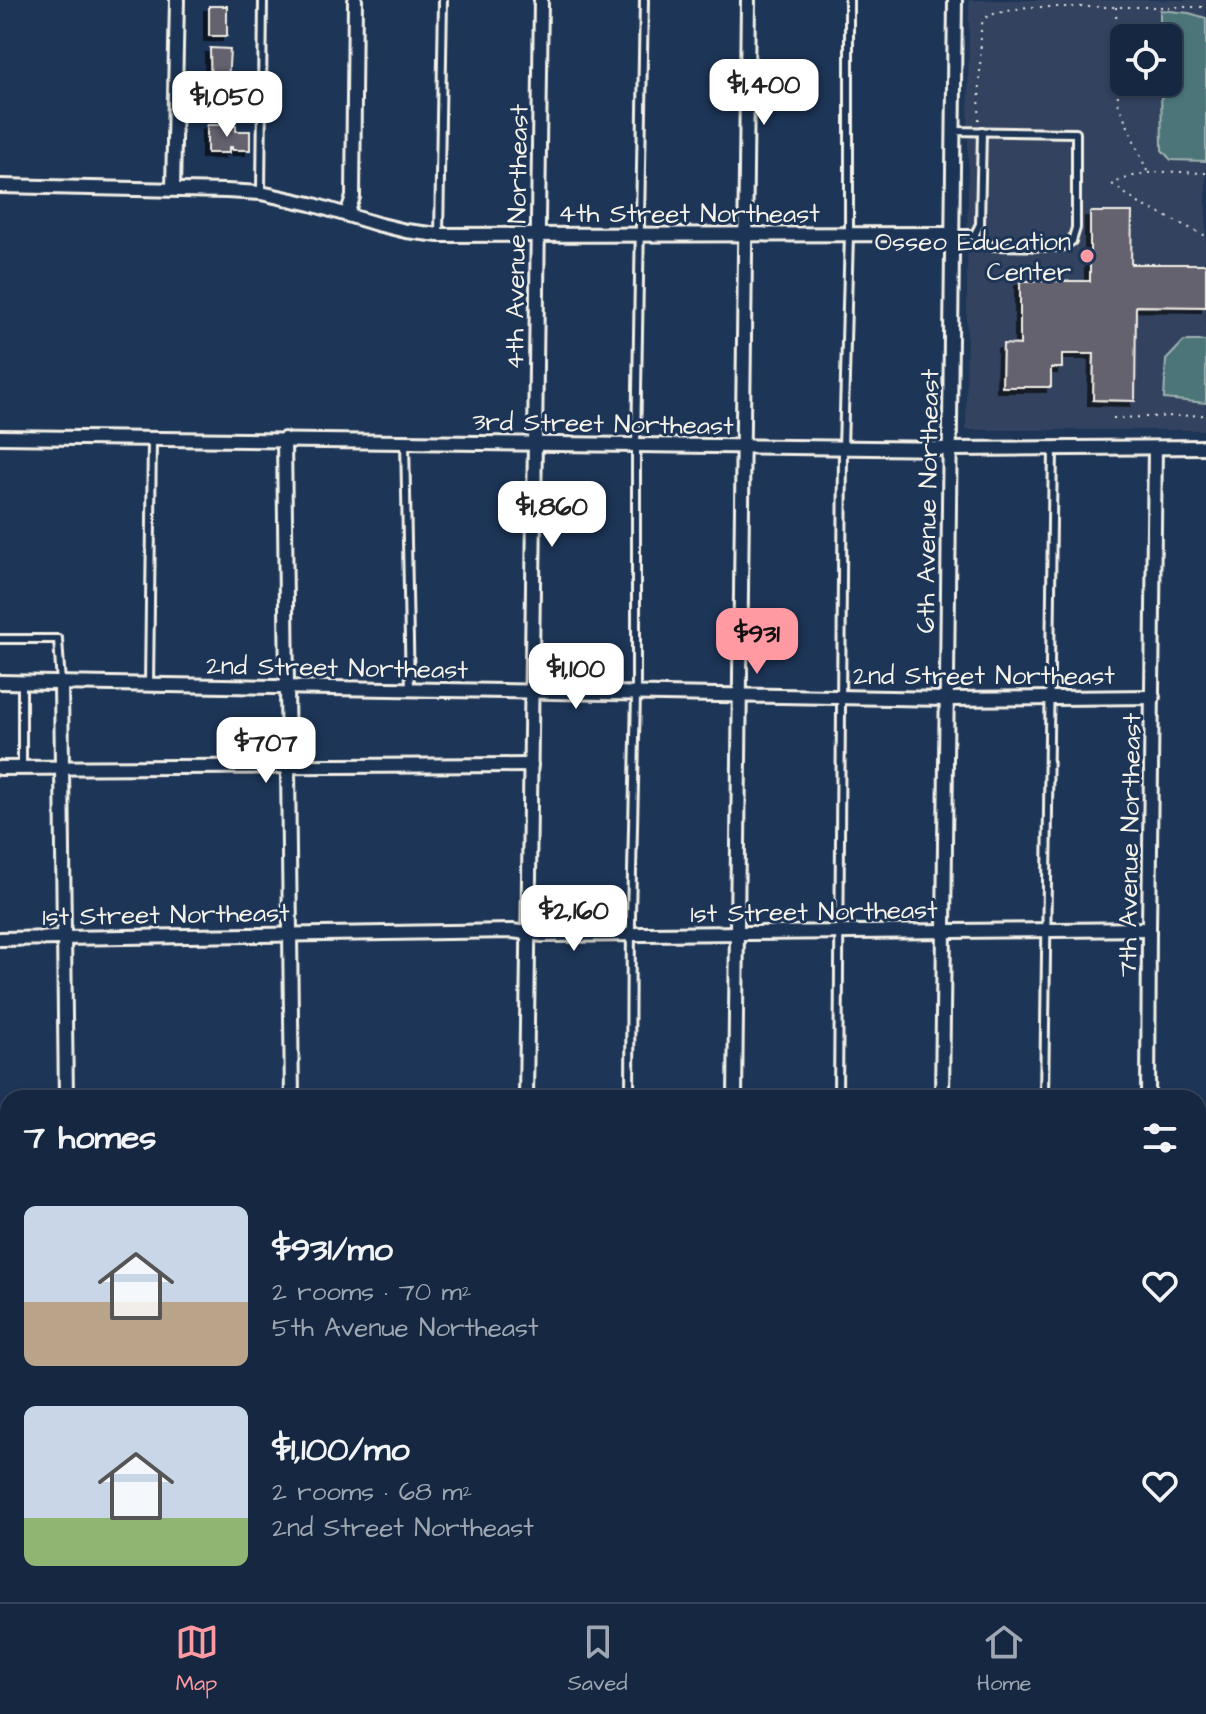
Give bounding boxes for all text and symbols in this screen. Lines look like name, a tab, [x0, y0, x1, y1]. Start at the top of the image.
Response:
map controls	[1110, 24, 1182, 96]
button: locate	[1110, 24, 1182, 96]
pin: $1,400	[699, 59, 829, 127]
text: $1,400	[728, 67, 800, 103]
pin: $1,050	[162, 71, 292, 139]
text: $1,050	[190, 79, 264, 115]
street label: 4th Avenue Northeast	[497, 103, 537, 370]
street label: 4th Street Northeast	[558, 196, 820, 232]
place label: Osseo Education Center	[875, 224, 1071, 290]
marker: Osseo Education Center	[1078, 247, 1096, 265]
street label: 6th Avenue Northeast	[908, 368, 948, 634]
street label: 3rd Street Northeast	[472, 404, 734, 444]
pin: $1,860	[487, 481, 617, 549]
text: $1,860	[516, 489, 588, 525]
pin: $931	[710, 608, 804, 676]
text: $931	[734, 616, 780, 652]
pin: $1,100	[511, 643, 641, 711]
street label: 2nd Street Northeast	[206, 648, 469, 688]
text: $1,100	[547, 651, 605, 687]
street label: 2nd Street Northeast	[853, 658, 1115, 694]
street label: 7th Avenue Northeast	[1110, 712, 1150, 977]
pin: $707	[219, 717, 313, 785]
text: $707	[235, 725, 297, 761]
pin: $2,160	[509, 885, 639, 953]
street label: 1st Street Northeast	[690, 892, 939, 932]
text: $2,160	[539, 893, 609, 929]
street label: 1st Street Northeast	[42, 895, 291, 935]
text: 7 homes	[24, 1114, 156, 1162]
icon: filters	[1138, 1116, 1182, 1160]
text: $931/mo	[272, 1226, 393, 1274]
icon: home	[88, 1238, 184, 1334]
icon: heart	[1138, 1264, 1182, 1308]
text: 2 rooms · 70 m²	[272, 1274, 471, 1310]
text: 5th Avenue Northeast	[272, 1310, 539, 1346]
text: $1,100/mo	[272, 1426, 410, 1474]
icon: home	[88, 1438, 184, 1534]
icon: heart	[1138, 1464, 1182, 1508]
text: 2 rooms · 68 m²	[272, 1474, 472, 1510]
text: 2nd Street Northeast	[272, 1510, 534, 1546]
tab: Map	[175, 1620, 219, 1699]
tab: Saved	[568, 1620, 628, 1699]
tab: Home	[977, 1620, 1031, 1699]

